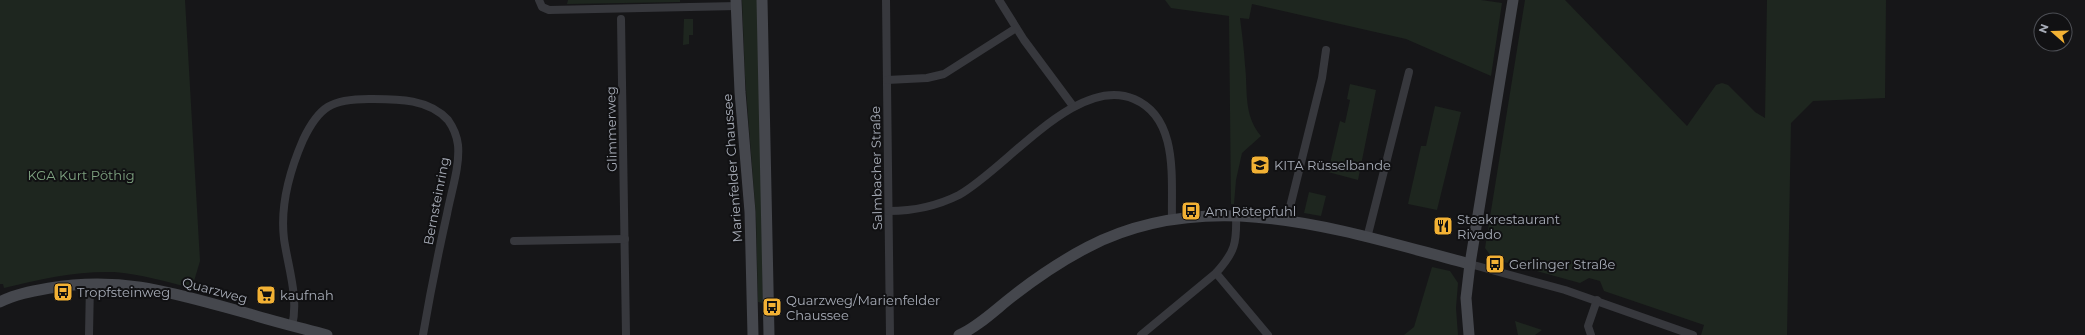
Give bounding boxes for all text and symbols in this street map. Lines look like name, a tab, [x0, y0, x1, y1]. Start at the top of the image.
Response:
north arrow	[2033, 12, 2073, 52]
text: N	[2036, 22, 2052, 35]
street label: Glimmerweg	[602, 86, 620, 172]
street label: Marienfelder Chaussee	[719, 93, 745, 243]
street label: Salmbacher Straße	[867, 106, 885, 230]
school or university icon: KITA Rüsselbande	[1249, 154, 1271, 176]
street label: Bernsteinring	[420, 156, 452, 246]
place label: KITA Rüsselbande	[1274, 157, 1391, 173]
park label: KGA Kurt Pöthig	[27, 167, 135, 183]
bus stop icon: Am Rötepfuhl	[1180, 200, 1202, 222]
place label: Am Rötepfuhl	[1205, 203, 1296, 219]
place label: Steakrestaurant Rivado	[1457, 211, 1560, 242]
restaurant icon: Steakrestaurant Rivado	[1432, 215, 1454, 237]
bus stop icon: Gerlinger Straße	[1484, 253, 1506, 275]
place label: Gerlinger Straße	[1509, 256, 1615, 272]
street label: Quarzweg	[181, 274, 249, 306]
bus stop icon: Tropfsteinweg	[52, 281, 74, 303]
place label: Tropfsteinweg	[77, 284, 170, 300]
supermarket icon: kaufnah	[255, 284, 277, 306]
place label: kaufnah	[280, 287, 334, 303]
place label: Quarzweg/Marienfelder Chaussee	[786, 292, 940, 323]
bus stop icon: Quarzweg/Marienfelder Chaussee	[761, 296, 783, 318]

